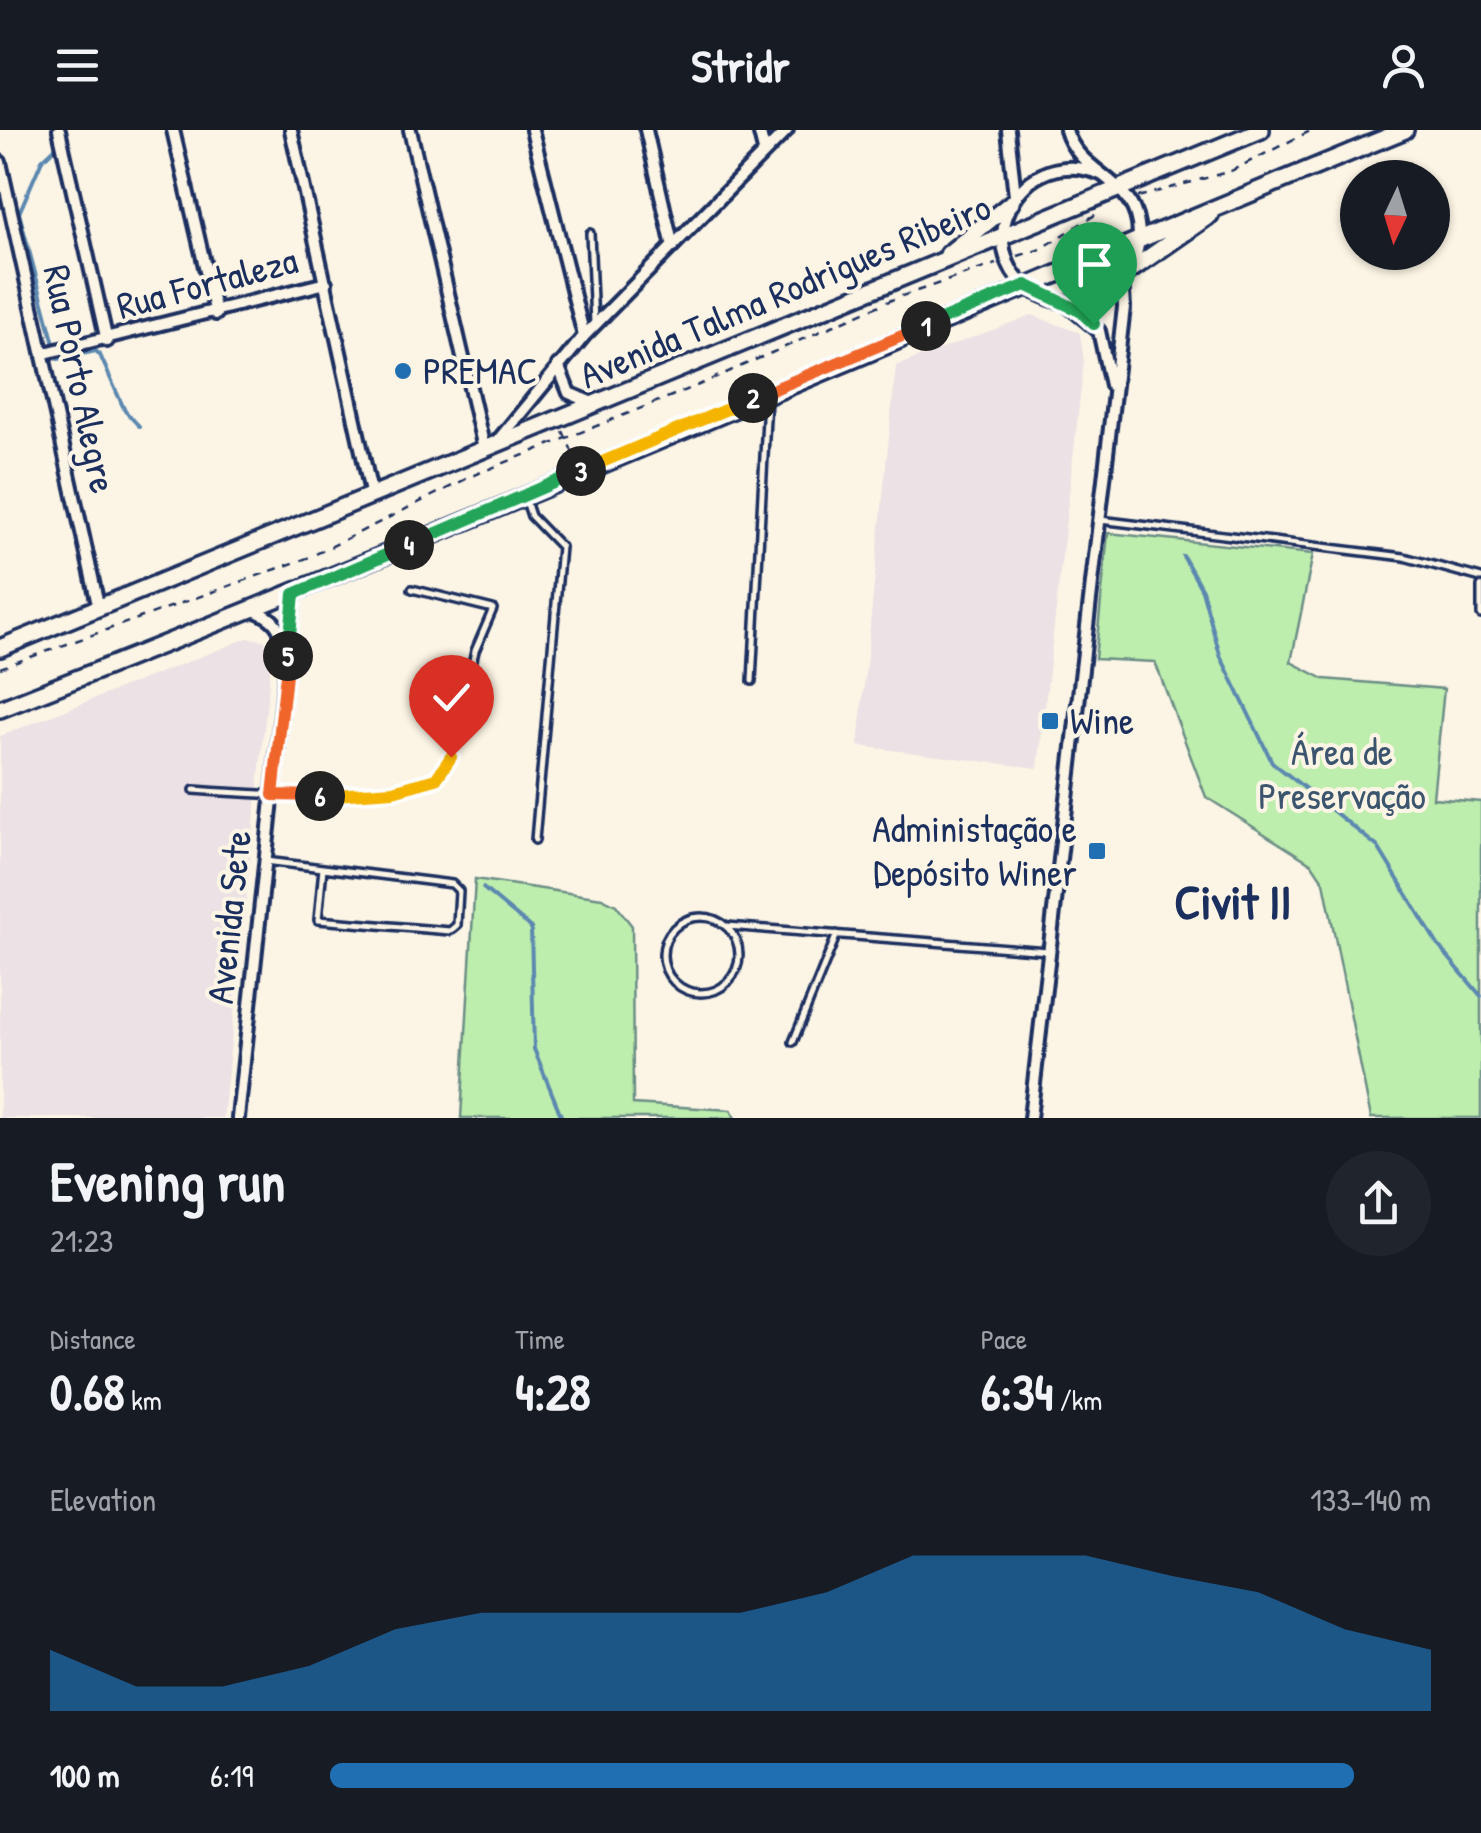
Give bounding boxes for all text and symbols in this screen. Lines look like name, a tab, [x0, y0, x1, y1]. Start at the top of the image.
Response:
text: Stridr	[691, 35, 790, 96]
icon: menu	[50, 38, 105, 93]
icon: person	[1376, 38, 1431, 93]
north arrow	[1340, 160, 1450, 270]
map controls	[1340, 160, 1450, 270]
street label: Avenida Talma Rodrigues Ribeiro	[571, 180, 998, 400]
pin	[1052, 222, 1137, 325]
street label: Rua Fortaleza	[111, 233, 303, 331]
icon: arrive	[1067, 237, 1122, 292]
street label: Rua Porto Alegre	[31, 260, 131, 498]
pin: 1	[901, 301, 951, 351]
text: 1	[921, 307, 931, 345]
place label: PREMAC	[423, 344, 537, 396]
marker: PREMAC	[392, 360, 414, 382]
pin: 2	[728, 373, 778, 423]
text: 2	[746, 379, 760, 417]
pin: 3	[556, 446, 606, 496]
text: 3	[575, 452, 587, 490]
pin: 4	[384, 520, 434, 570]
text: 4	[404, 526, 414, 564]
pin: 5	[263, 631, 313, 681]
text: 5	[282, 637, 294, 675]
pin	[409, 655, 494, 758]
icon: check	[424, 670, 479, 725]
place label: Wine	[1070, 694, 1134, 746]
marker: Wine	[1039, 710, 1061, 732]
park label: Área de Preservação	[1258, 725, 1426, 821]
pin: 6	[295, 771, 345, 821]
text: 6	[314, 777, 326, 815]
place label: Administação e Depósito Winer	[872, 802, 1077, 898]
street label: Avenida Sete	[193, 828, 263, 1006]
marker: Administação e Depósito Winer	[1086, 840, 1108, 862]
district label: Civit II	[1174, 869, 1292, 934]
text: Evening run	[50, 1144, 285, 1218]
button: share	[1326, 1151, 1431, 1256]
text: 21:23	[50, 1219, 113, 1262]
text: Distance	[50, 1320, 136, 1358]
text: Time	[515, 1320, 565, 1358]
text: Pace	[981, 1320, 1027, 1358]
text: 0.68	[50, 1358, 125, 1426]
text: 4:28	[515, 1358, 591, 1426]
text: 6:34	[981, 1358, 1053, 1426]
text: km	[125, 1381, 162, 1419]
text: /km	[1053, 1381, 1102, 1419]
text: Elevation	[50, 1478, 156, 1521]
text: 133–140 m	[1310, 1478, 1431, 1521]
text: 100 m	[50, 1754, 119, 1797]
text: 6:19	[210, 1754, 254, 1797]

